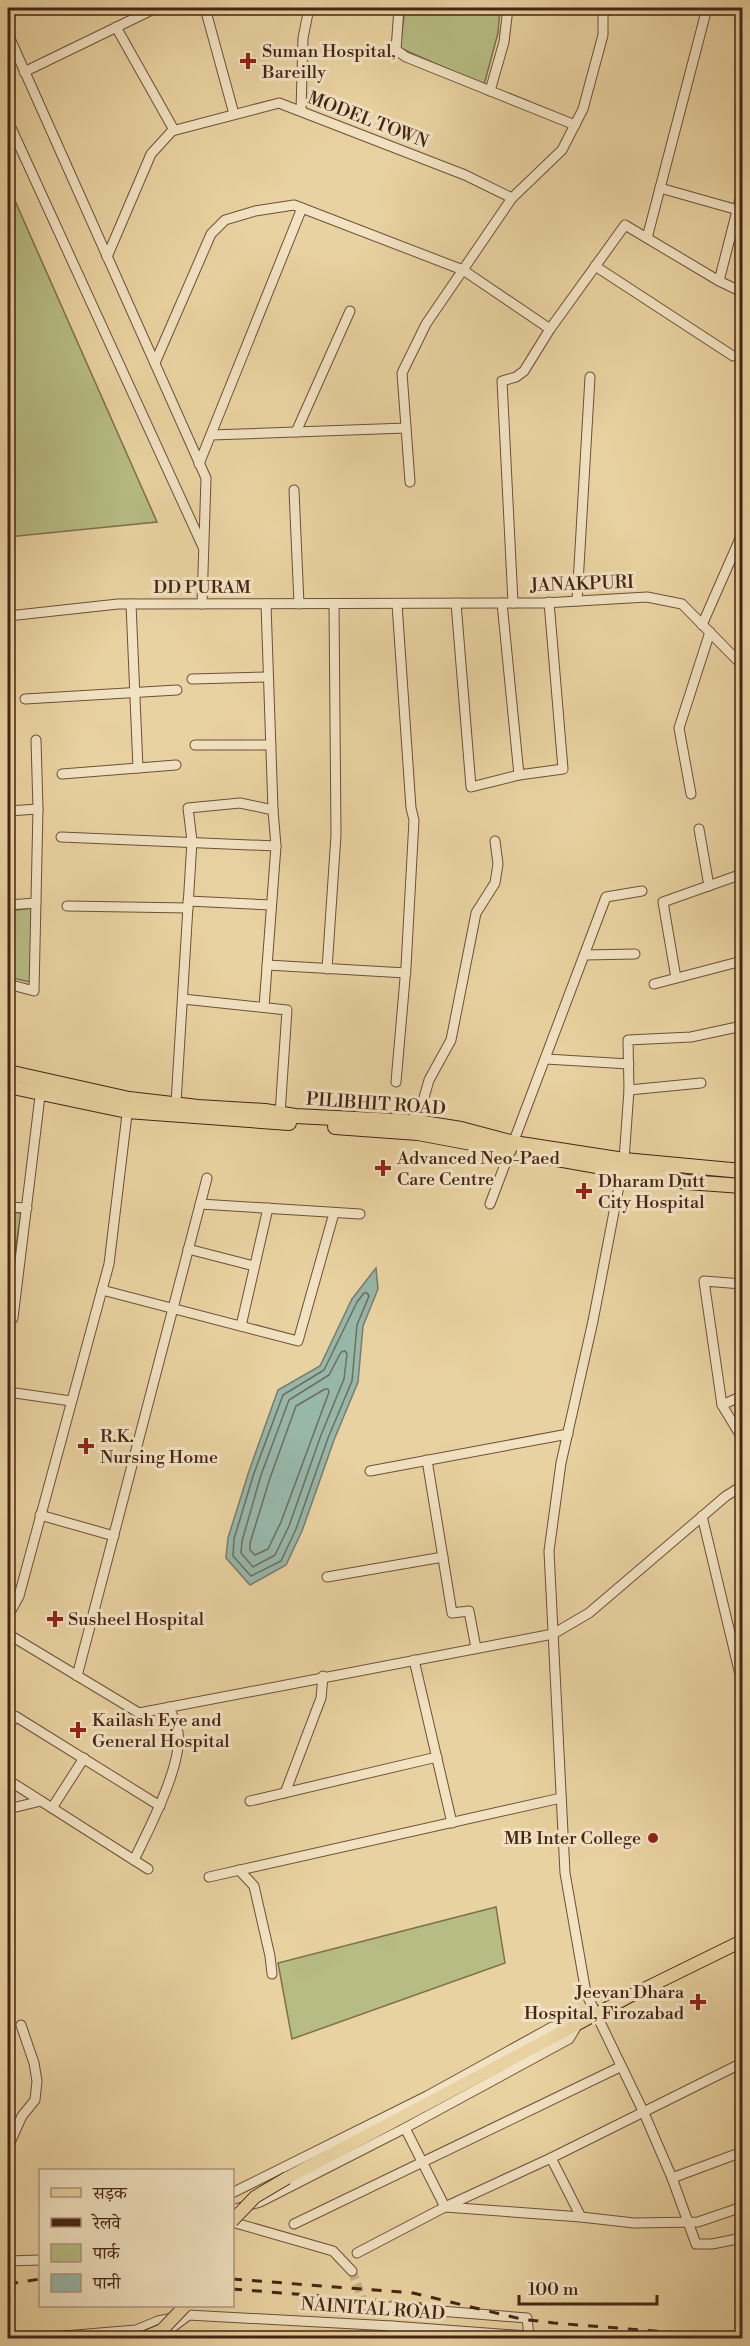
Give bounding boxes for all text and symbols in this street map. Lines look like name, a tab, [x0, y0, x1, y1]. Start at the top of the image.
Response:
place label: Suman Hospital, Bareilly	[261, 40, 396, 84]
marker: Suman Hospital, Bareilly	[239, 52, 257, 70]
street label: MODEL TOWN	[304, 86, 432, 154]
street label: JANAKPURI	[529, 571, 634, 597]
street label: DD PURAM	[153, 576, 251, 599]
street label: PILIBHIT ROAD	[305, 1088, 447, 1120]
place label: Advanced Neo-Paed Care Centre	[396, 1147, 560, 1191]
marker: Advanced Neo-Paed Care Centre	[374, 1159, 392, 1177]
place label: Dharam Dutt City Hospital	[598, 1170, 706, 1214]
marker: Dharam Dutt City Hospital	[575, 1182, 593, 1200]
place label: R.K. Nursing Home	[100, 1425, 218, 1469]
marker: R.K. Nursing Home	[77, 1437, 95, 1455]
place label: Susheel Hospital	[68, 1608, 205, 1631]
marker: Susheel Hospital	[46, 1610, 64, 1628]
place label: Kailash Eye and General Hospital	[92, 1709, 230, 1753]
marker: Kailash Eye and General Hospital	[69, 1721, 87, 1739]
place label: MB Inter College	[504, 1827, 641, 1850]
marker: MB Inter College	[646, 1831, 660, 1845]
place label: Jeevan Dhara Hospital, Firozabad	[524, 1981, 685, 2025]
marker: Jeevan Dhara Hospital, Firozabad	[689, 1993, 707, 2011]
legend	[39, 2169, 234, 2307]
text: सड़क	[92, 2182, 128, 2205]
text: रेलवे	[91, 2212, 122, 2235]
text: पार्क	[92, 2242, 121, 2265]
scale bar	[519, 2268, 657, 2306]
text: पानी	[92, 2272, 122, 2295]
text: 100 m	[528, 2278, 579, 2301]
street label: NAINITAL ROAD	[300, 2292, 446, 2326]

